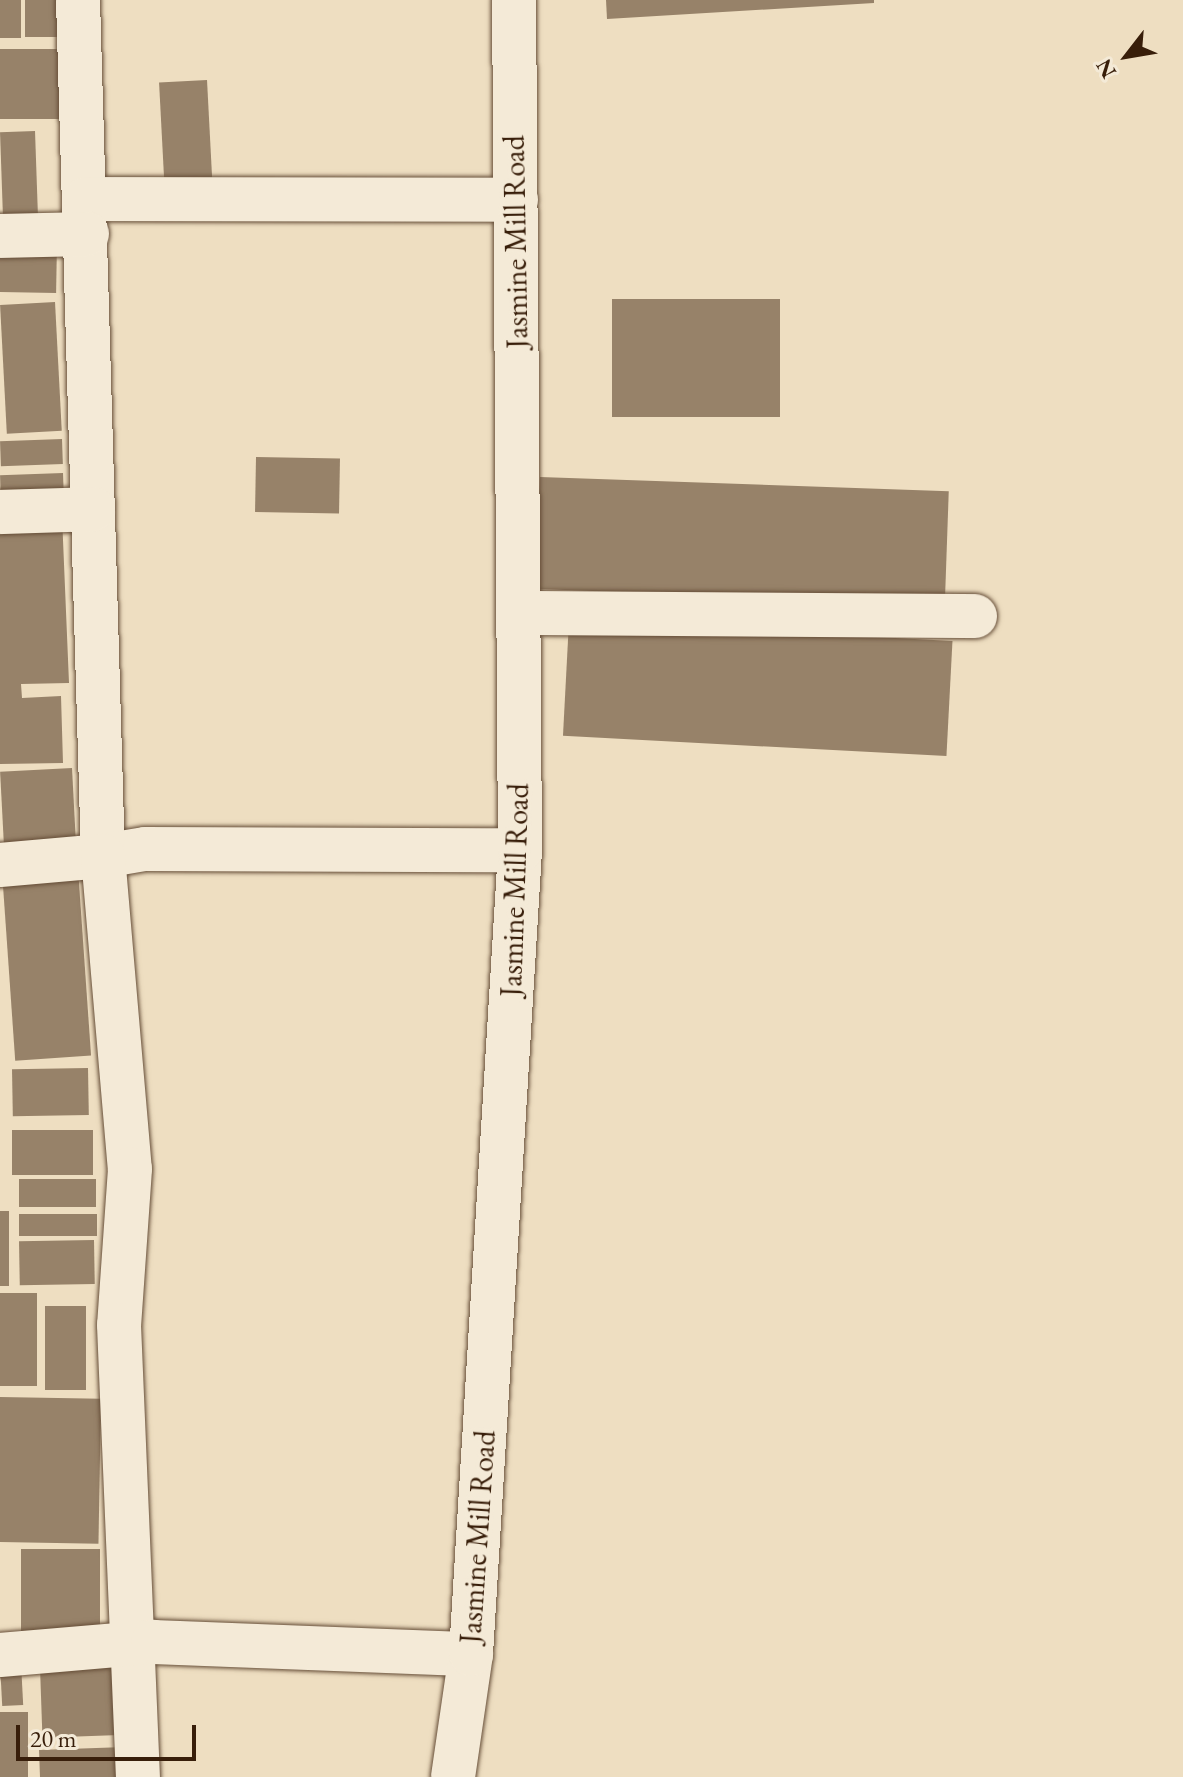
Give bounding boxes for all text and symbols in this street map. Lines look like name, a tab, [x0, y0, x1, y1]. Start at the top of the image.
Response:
north arrow	[1087, 16, 1167, 96]
text: N	[1089, 54, 1123, 84]
street label: Jasmine Mill Road	[496, 135, 536, 349]
street label: Jasmine Mill Road	[493, 783, 537, 997]
street label: Jasmine Mill Road	[453, 1429, 503, 1645]
scale bar	[20, 1709, 200, 1759]
text: 20 m	[30, 1723, 77, 1754]

